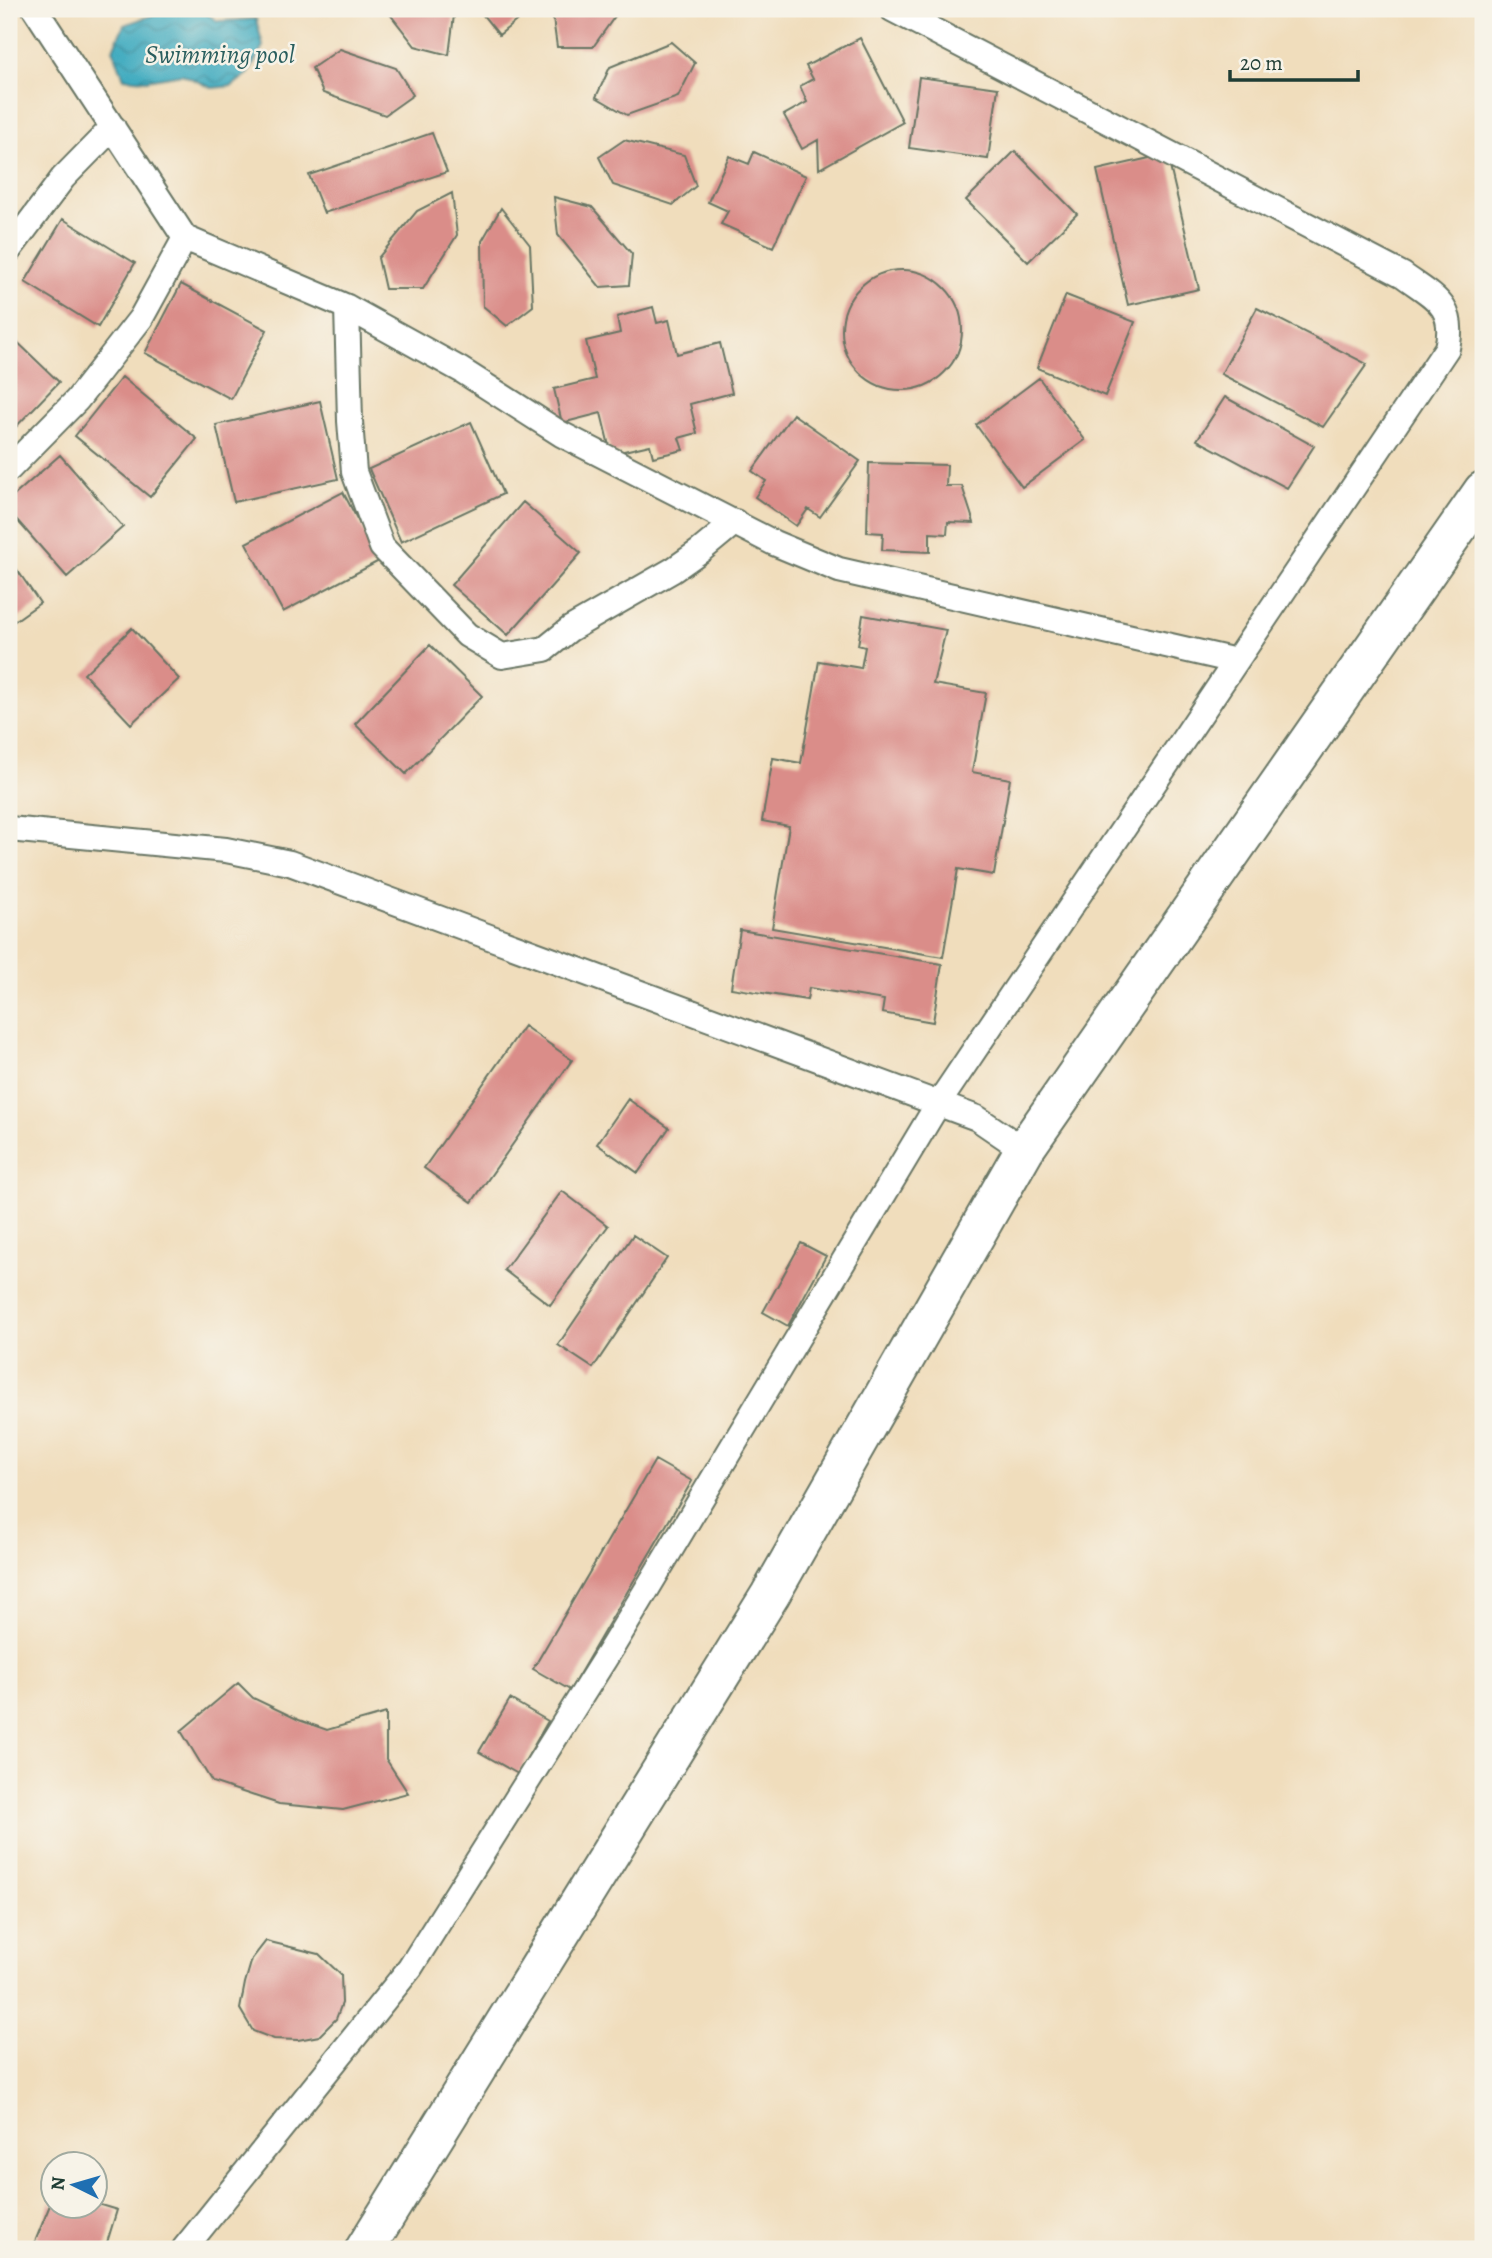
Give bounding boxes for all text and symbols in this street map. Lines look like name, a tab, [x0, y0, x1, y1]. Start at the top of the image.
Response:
water label: Swimming pool	[145, 37, 295, 72]
scale bar	[1230, 38, 1357, 82]
text: 20 m	[1240, 49, 1283, 77]
north arrow	[38, 2150, 108, 2220]
text: N	[45, 2175, 72, 2192]

